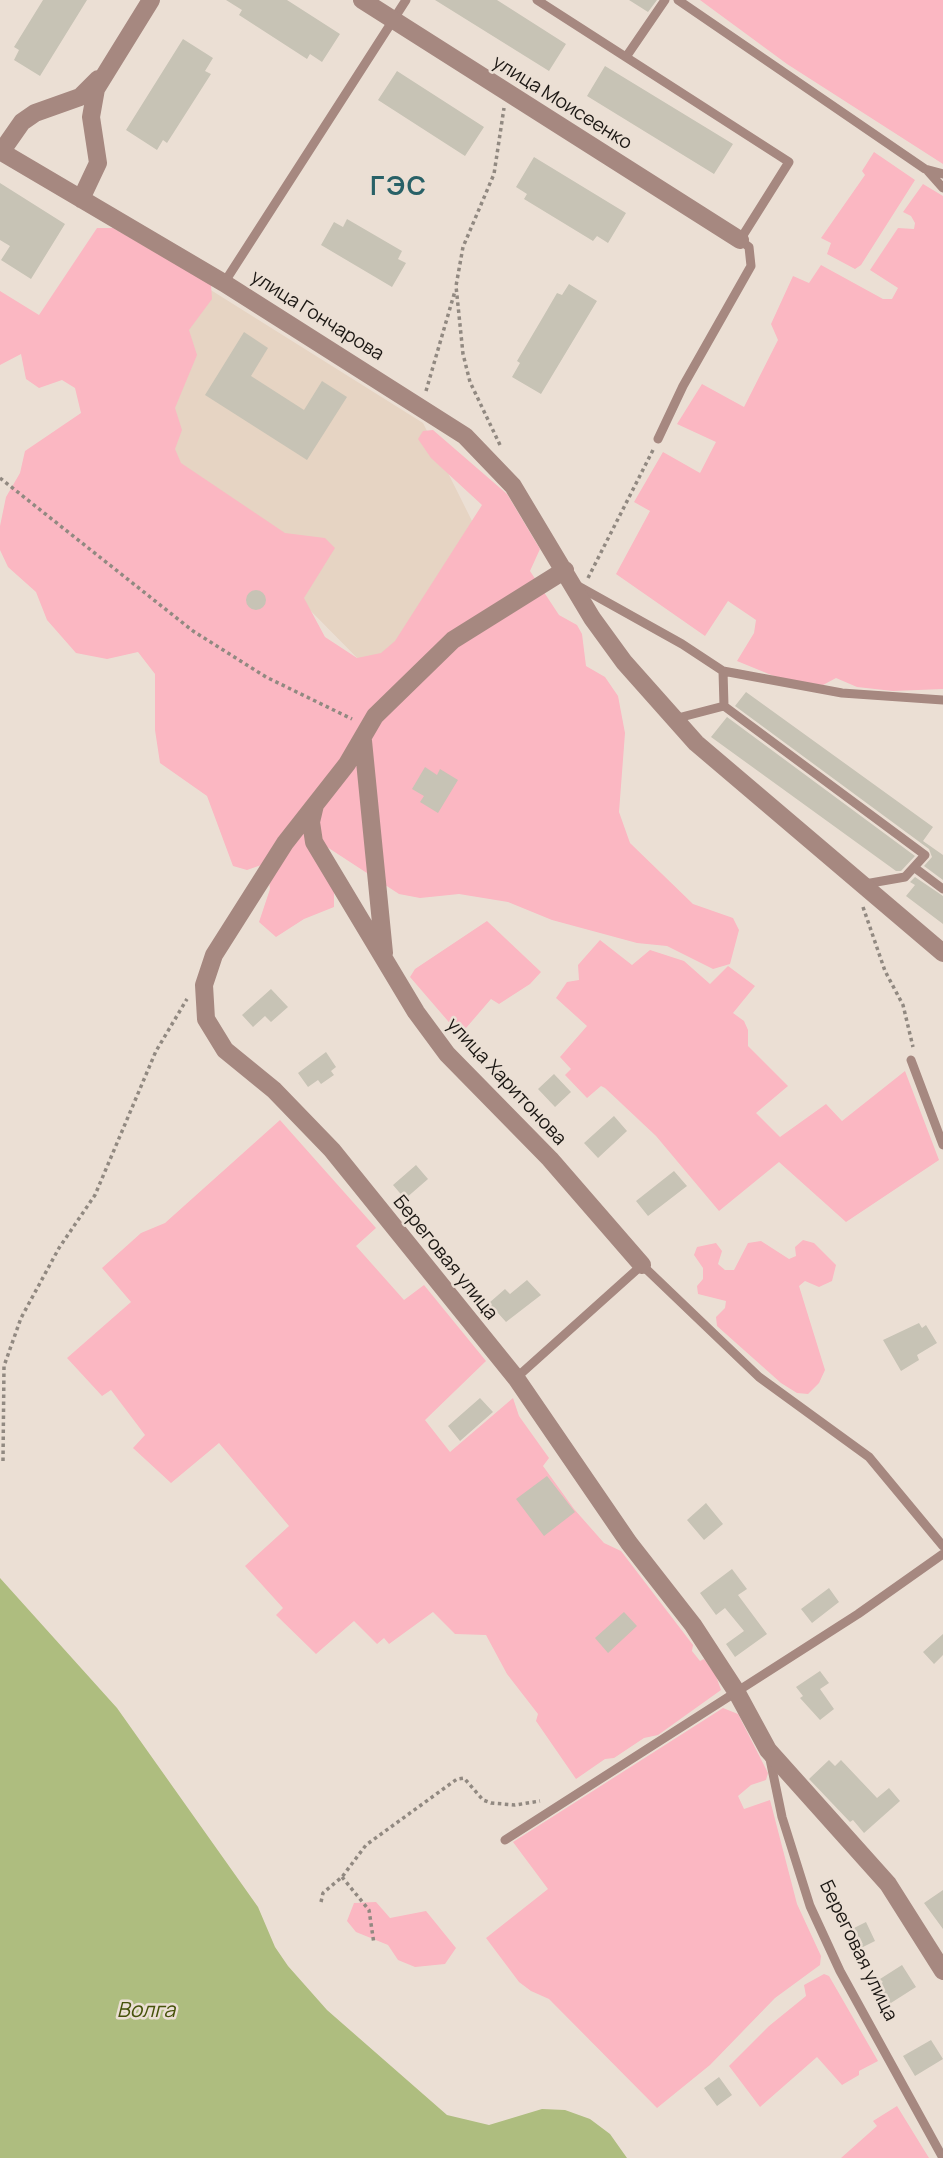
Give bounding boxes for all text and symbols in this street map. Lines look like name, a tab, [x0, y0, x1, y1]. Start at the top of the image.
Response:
street label: улица Моисеенко	[488, 51, 636, 155]
district label: ГЭС	[370, 172, 428, 204]
street label: улица Гончарова	[246, 266, 388, 366]
street label: улица Харитонова	[441, 1014, 571, 1150]
street label: Береговая улица	[388, 1191, 502, 1325]
street label: Береговая улица	[814, 1877, 902, 2025]
water label: Волга	[117, 1998, 175, 2024]

